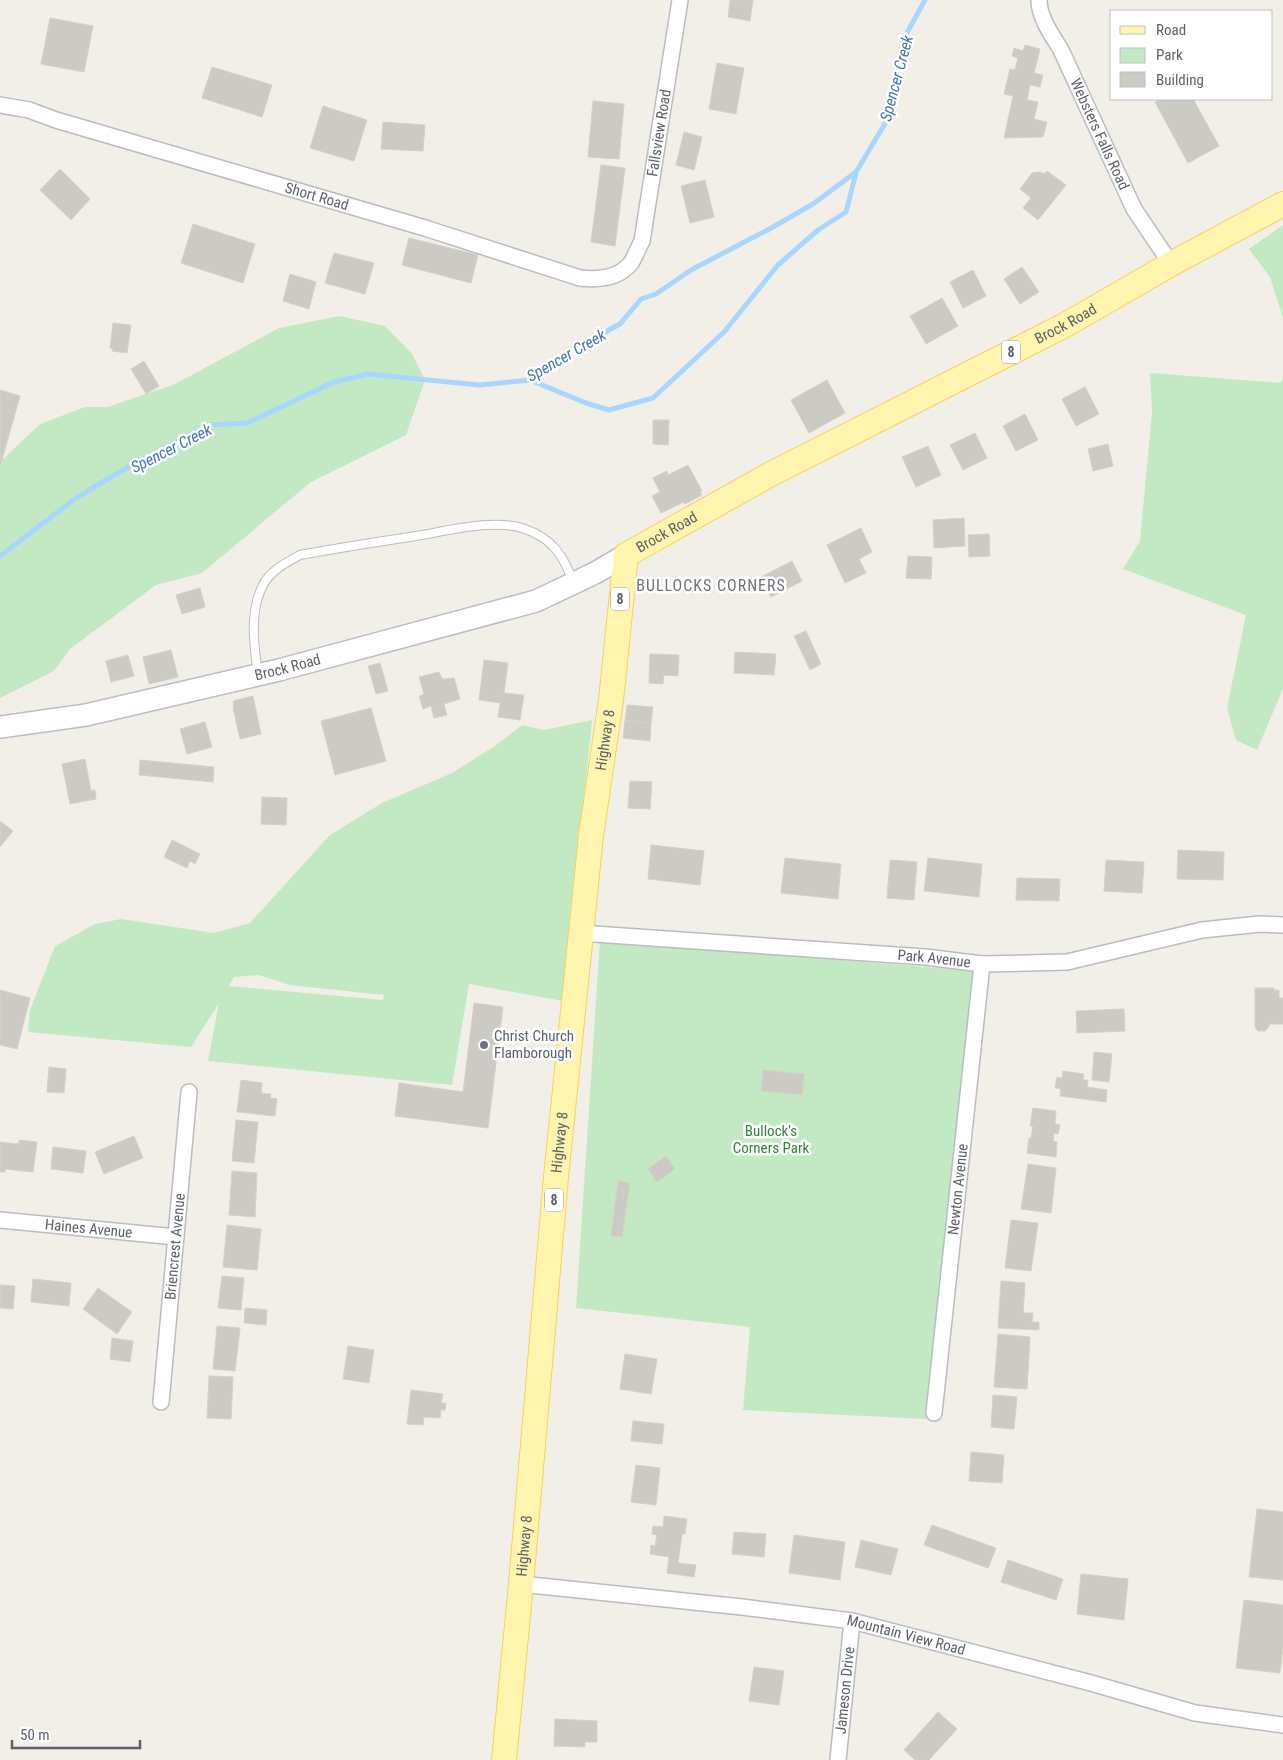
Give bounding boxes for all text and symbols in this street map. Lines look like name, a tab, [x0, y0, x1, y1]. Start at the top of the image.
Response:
legend	[1110, 10, 1273, 100]
text: Road	[1156, 21, 1186, 39]
water label: Spencer Creek	[876, 32, 917, 123]
text: Park	[1156, 46, 1183, 64]
text: Building	[1156, 71, 1204, 89]
street label: Websters Falls Road	[1066, 76, 1133, 193]
street label: Fallsview Road	[643, 88, 675, 178]
street label: Short Road	[283, 178, 351, 214]
street label: Brock Road	[1032, 300, 1100, 348]
water label: Spencer Creek	[523, 325, 610, 386]
road number: 8	[1002, 341, 1020, 364]
water label: Spencer Creek	[128, 419, 216, 477]
street label: Brock Road	[633, 508, 701, 557]
district label: BULLOCKS CORNERS	[636, 576, 786, 595]
road number: 8	[611, 588, 629, 610]
street label: Brock Road	[253, 650, 323, 684]
street label: Highway 8	[592, 708, 618, 772]
street label: Park Avenue	[897, 946, 972, 972]
place label: Christ Church Flamborough	[494, 1027, 574, 1062]
marker: Christ Church Flamborough	[478, 1039, 490, 1051]
street label: Highway 8	[547, 1111, 572, 1174]
park label: Bullock's Corners Park	[733, 1122, 809, 1157]
street label: Newton Avenue	[944, 1143, 972, 1236]
road number: 8	[545, 1188, 563, 1212]
street label: Briencrest Avenue	[161, 1193, 189, 1301]
street label: Haines Avenue	[44, 1215, 133, 1242]
street label: Highway 8	[513, 1515, 536, 1577]
street label: Mountain View Road	[845, 1611, 967, 1659]
street label: Jameson Drive	[832, 1646, 858, 1735]
scale bar	[12, 1718, 140, 1750]
text: 50 m	[20, 1726, 50, 1744]

